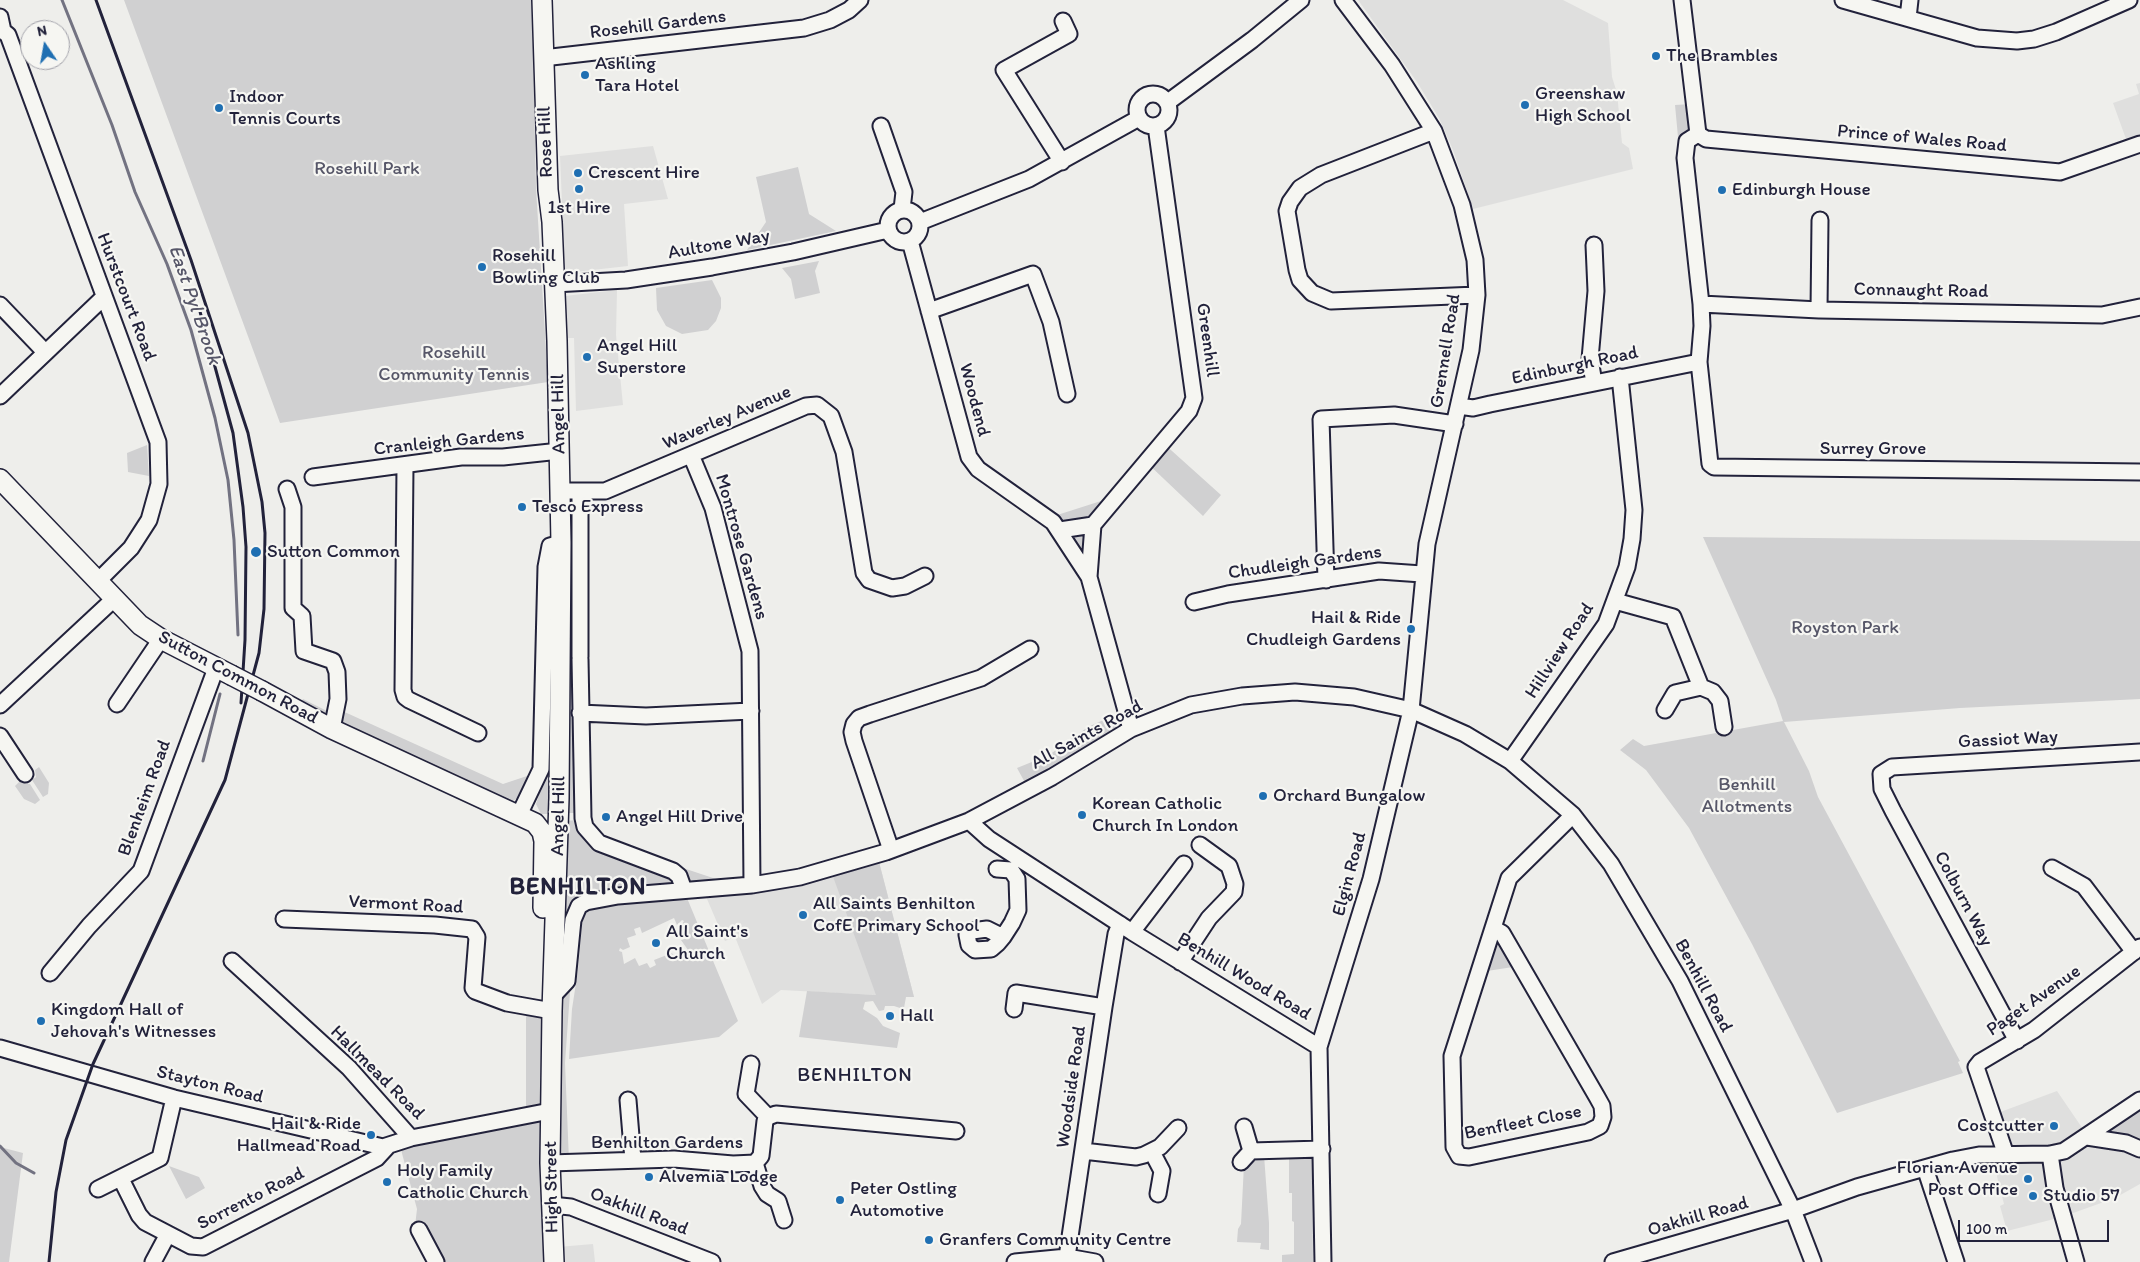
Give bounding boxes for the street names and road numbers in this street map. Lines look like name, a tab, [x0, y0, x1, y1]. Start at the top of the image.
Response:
street label: Rosehill Gardens	[589, 5, 727, 45]
street label: Rose Hill	[533, 106, 559, 178]
street label: Prince of Wales Road	[1836, 120, 2008, 158]
street label: Aultone Way	[666, 225, 772, 265]
street label: Hurstcourt Road	[91, 230, 161, 364]
street label: Connaught Road	[1853, 278, 1989, 304]
street label: Grennell Road	[1426, 292, 1466, 410]
street label: Greenhill	[1191, 301, 1223, 379]
street label: Edinburgh Road	[1510, 341, 1640, 391]
street label: Woodend	[953, 361, 995, 439]
street label: Angel Hill	[547, 374, 571, 454]
street label: Waverley Avenue	[659, 381, 795, 455]
street label: Cranleigh Gardens	[372, 423, 526, 461]
street label: Surrey Grove	[1820, 438, 1926, 460]
street label: Montrose Gardens	[709, 471, 773, 623]
street label: Chudleigh Gardens	[1227, 541, 1383, 585]
street label: Hillview Road	[1521, 599, 1599, 703]
street label: Sutton Common Road	[154, 626, 322, 730]
street label: All Saints Road	[1027, 695, 1147, 775]
street label: Gassiot Way	[1957, 726, 2059, 754]
street label: Blenheim Road	[113, 737, 177, 859]
street label: Angel Hill	[547, 776, 571, 856]
street label: Elgin Road	[1328, 829, 1372, 919]
street label: Colburn Way	[1928, 848, 1998, 950]
street label: Vermont Road	[348, 891, 464, 919]
street label: Benhill Wood Road	[1173, 928, 1315, 1026]
street label: Benhill Road	[1669, 935, 1737, 1037]
street label: Paget Avenue	[1983, 960, 2085, 1042]
street label: Hallmead Road	[325, 1021, 429, 1125]
street label: Woodside Road	[1052, 1024, 1092, 1150]
street label: Stayton Road	[154, 1061, 266, 1109]
street label: Benfleet Close	[1462, 1100, 1584, 1146]
street label: Benhilton Gardens	[591, 1132, 743, 1154]
street label: High Street	[540, 1141, 564, 1233]
street label: Sorrento Road	[194, 1162, 308, 1236]
street label: Oakhill Road	[586, 1183, 692, 1241]
street label: Oakhill Road	[1645, 1192, 1751, 1242]

